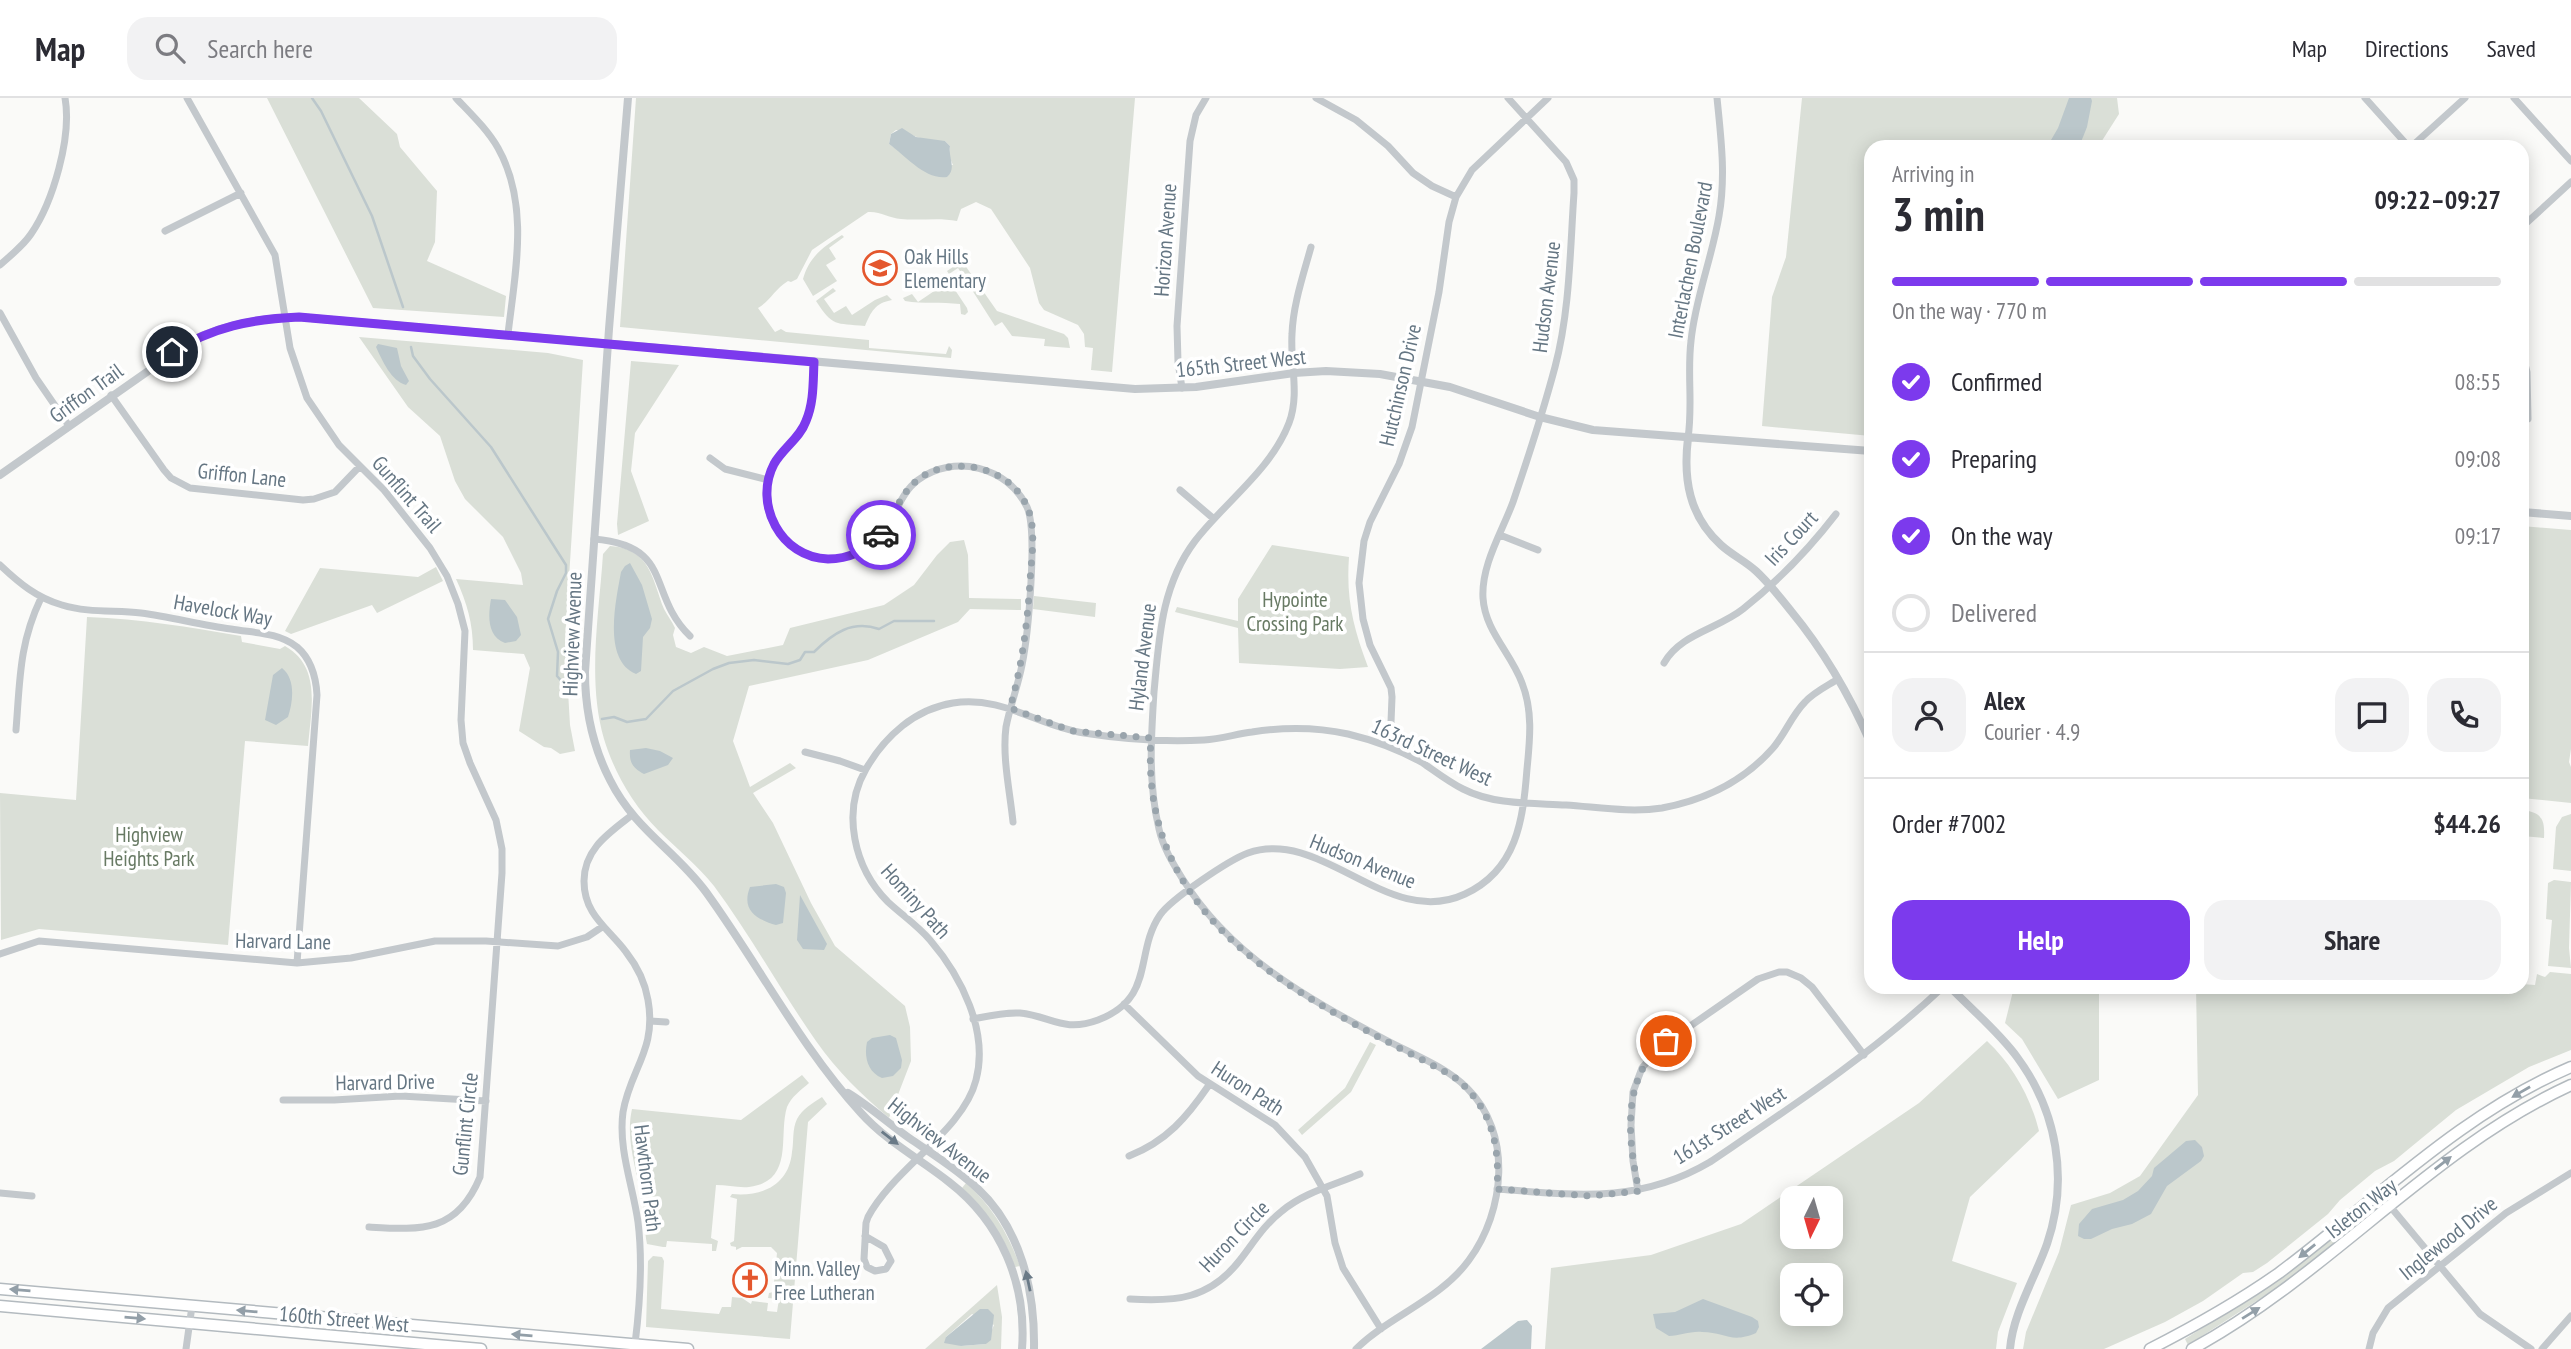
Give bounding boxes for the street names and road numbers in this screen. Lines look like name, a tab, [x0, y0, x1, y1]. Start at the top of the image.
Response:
street label: Interlachen Boulevard	[1662, 179, 1718, 341]
street label: Horizon Avenue	[1148, 183, 1182, 297]
street label: Hudson Avenue	[1526, 240, 1566, 354]
street label: Hutchinson Drive	[1373, 321, 1427, 449]
street label: 165th Street West	[1175, 343, 1307, 383]
street label: Griffon Trail	[44, 357, 128, 429]
street label: Gunflint Trail	[366, 450, 448, 538]
street label: Griffon Lane	[196, 457, 288, 493]
street label: Iris Court	[1759, 504, 1824, 571]
street label: Highview Avenue	[556, 571, 588, 697]
street label: Havelock Way	[172, 588, 274, 632]
street label: Hyland Avenue	[1122, 602, 1162, 712]
street label: 163rd Street West	[1367, 712, 1497, 792]
street label: Hudson Avenue	[1306, 828, 1420, 894]
street label: Hominy Path	[875, 858, 957, 944]
street label: Harvard Lane	[235, 927, 331, 955]
street label: Huron Path	[1207, 1055, 1289, 1121]
street label: Harvard Drive	[335, 1068, 435, 1096]
street label: Gunflint Circle	[446, 1071, 484, 1177]
street label: 161st Street West	[1667, 1079, 1791, 1170]
street label: Highview Avenue	[883, 1091, 997, 1189]
street label: Hawthorn Path	[628, 1123, 668, 1233]
street label: Isleton Way	[2320, 1172, 2402, 1244]
street label: Inglewood Drive	[2393, 1190, 2503, 1286]
street label: Huron Circle	[1193, 1194, 1275, 1278]
street label: 160th Street West	[278, 1300, 410, 1338]

